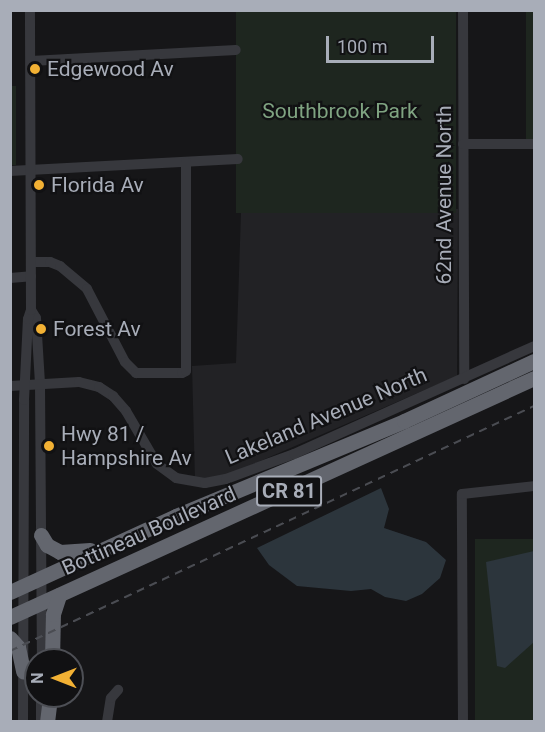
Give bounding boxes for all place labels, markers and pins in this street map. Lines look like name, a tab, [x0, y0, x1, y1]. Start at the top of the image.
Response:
place label: Edgewood Av	[47, 56, 174, 82]
marker: Edgewood Av	[28, 62, 42, 76]
place label: Florida Av	[51, 172, 144, 198]
marker: Florida Av	[32, 178, 46, 192]
place label: Forest Av	[53, 316, 141, 342]
marker: Forest Av	[34, 322, 48, 336]
place label: Hwy 81 / Hampshire Av	[61, 421, 192, 471]
marker: Hwy 81 / Hampshire Av	[42, 439, 56, 453]

